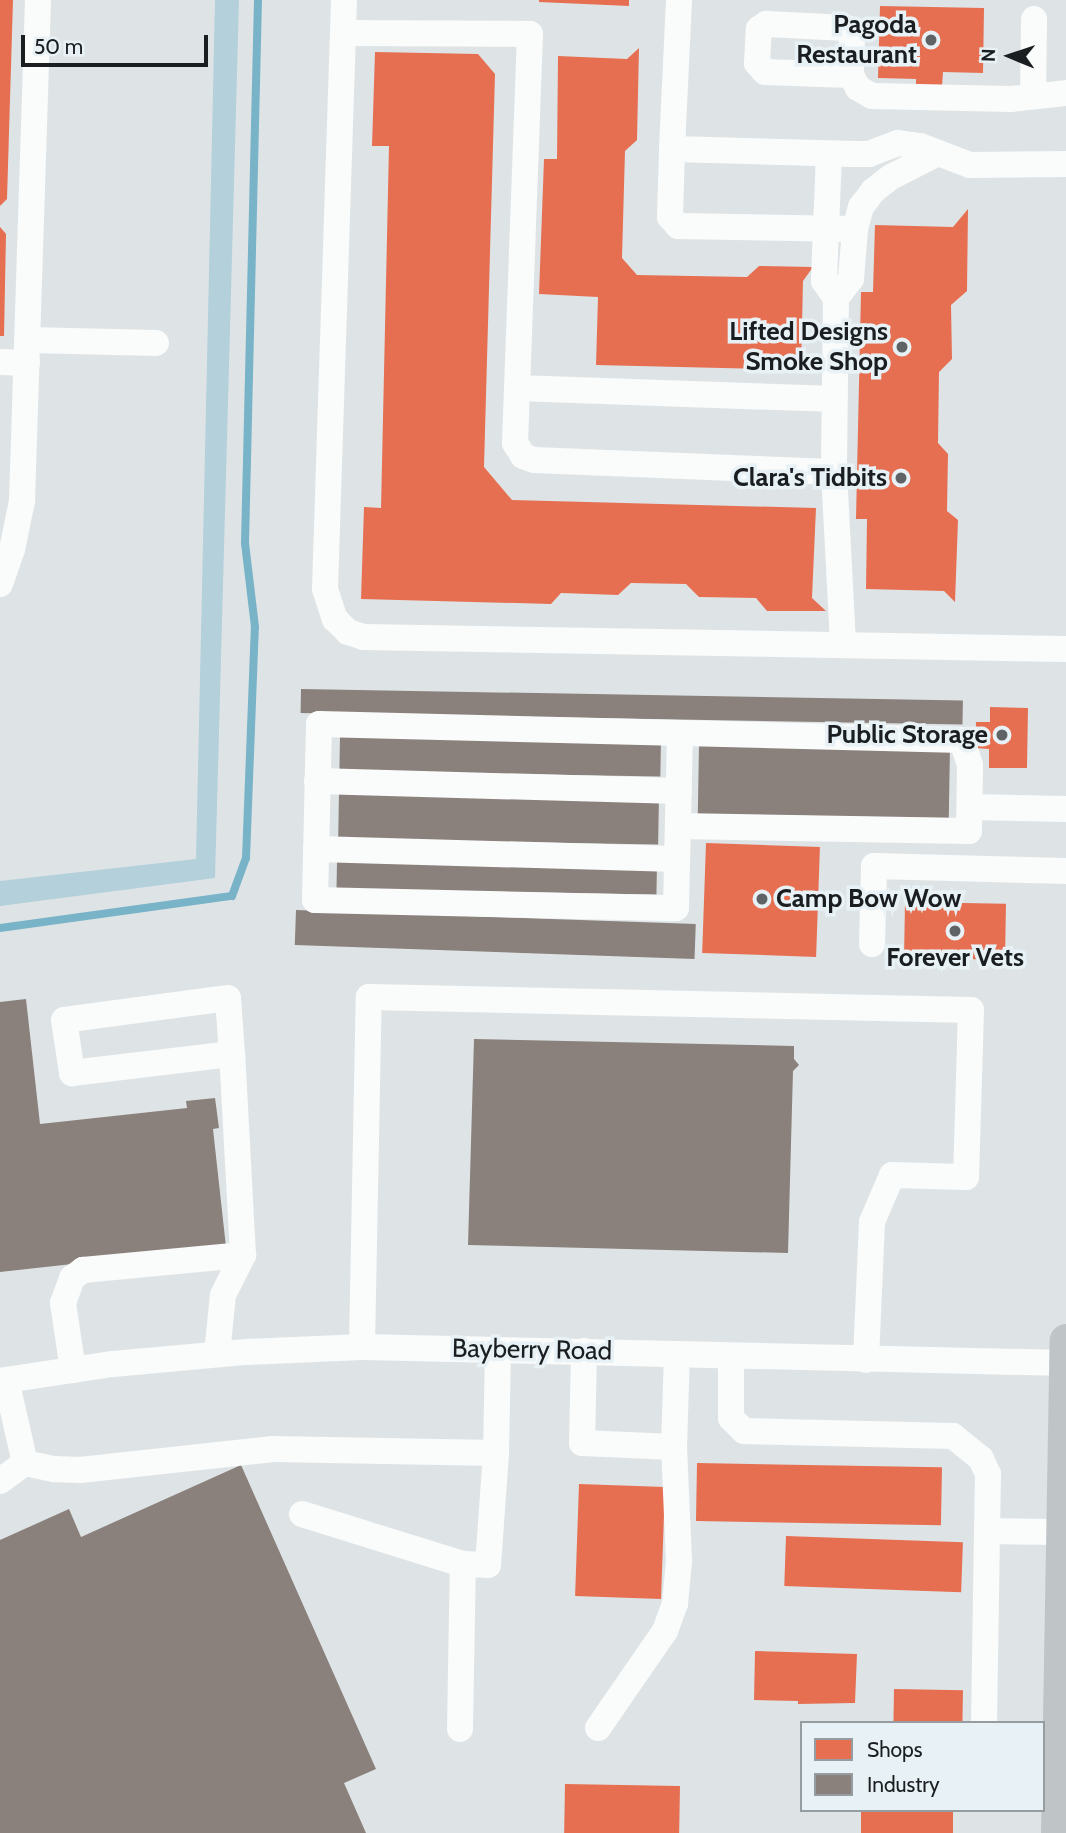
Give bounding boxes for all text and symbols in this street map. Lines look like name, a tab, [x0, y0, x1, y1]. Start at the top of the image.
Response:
place label: Pagoda Restaurant	[796, 9, 917, 70]
scale bar	[24, 21, 212, 65]
north arrow	[975, 21, 1045, 91]
marker: Pagoda Restaurant	[923, 32, 939, 48]
text: 50 m	[34, 34, 83, 59]
text: N	[977, 48, 1000, 62]
place label: Lifted Designs Smoke Shop	[729, 316, 888, 378]
marker: Lifted Designs Smoke Shop	[894, 339, 910, 355]
place label: Clara's Tidbits	[733, 462, 887, 494]
marker: Clara's Tidbits	[893, 470, 909, 486]
place label: Public Storage	[826, 719, 988, 751]
marker: Public Storage	[994, 727, 1010, 743]
place label: Camp Bow Wow	[776, 883, 961, 915]
marker: Camp Bow Wow	[754, 891, 770, 907]
marker: Forever Vets	[947, 923, 963, 939]
place label: Forever Vets	[886, 942, 1024, 974]
street label: Bayberry Road	[452, 1333, 612, 1367]
legend	[800, 1721, 1045, 1812]
text: Shops	[867, 1737, 922, 1762]
text: Industry	[867, 1772, 940, 1797]

